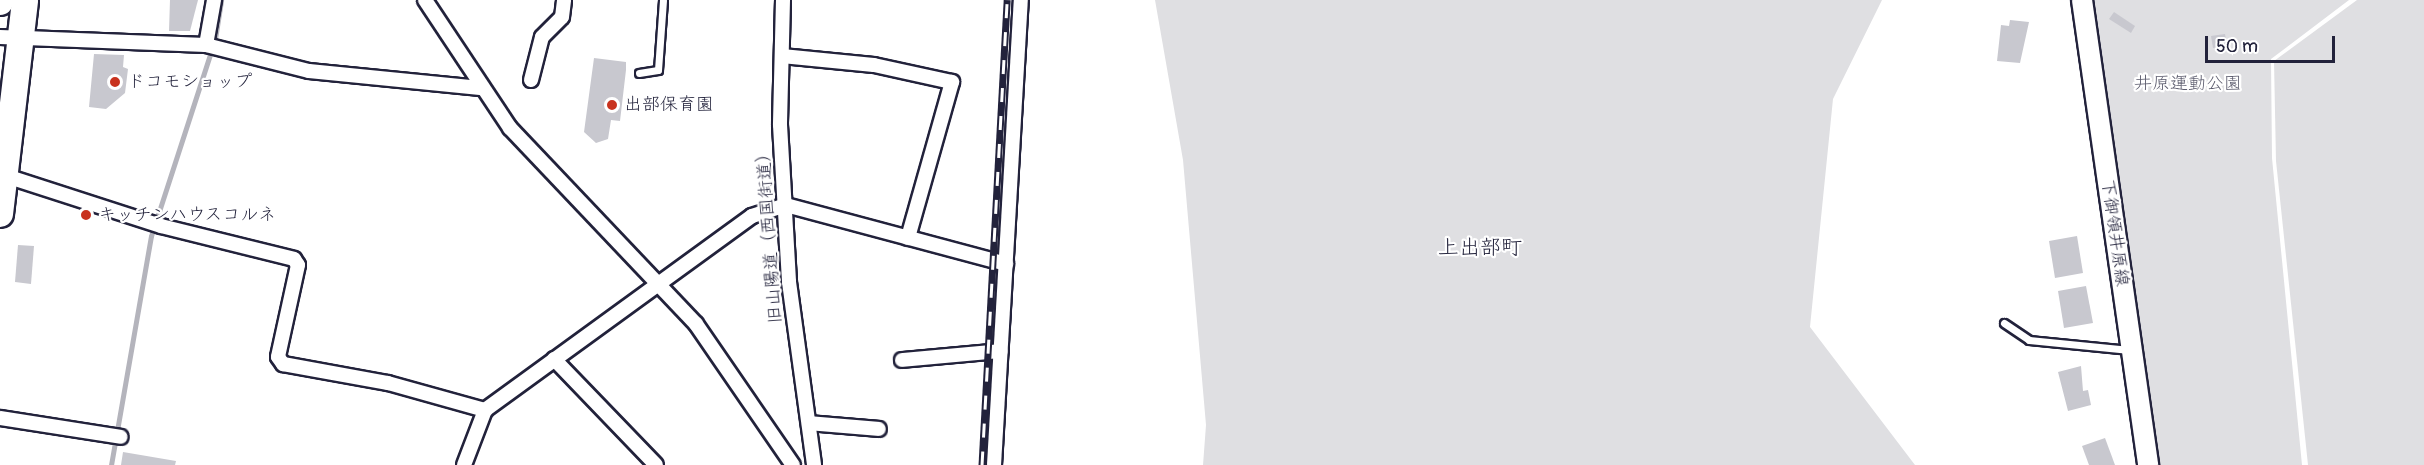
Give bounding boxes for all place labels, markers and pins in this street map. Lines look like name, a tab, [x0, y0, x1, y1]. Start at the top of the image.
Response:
place label: ドコモショップ	[127, 71, 253, 93]
marker: ドコモショップ	[108, 75, 122, 89]
place label: 出部保育園	[624, 94, 714, 116]
marker: 出部保育園	[605, 98, 619, 112]
place label: キッチンハウスコルネ	[98, 204, 278, 226]
marker: キッチンハウスコルネ	[79, 208, 93, 222]

